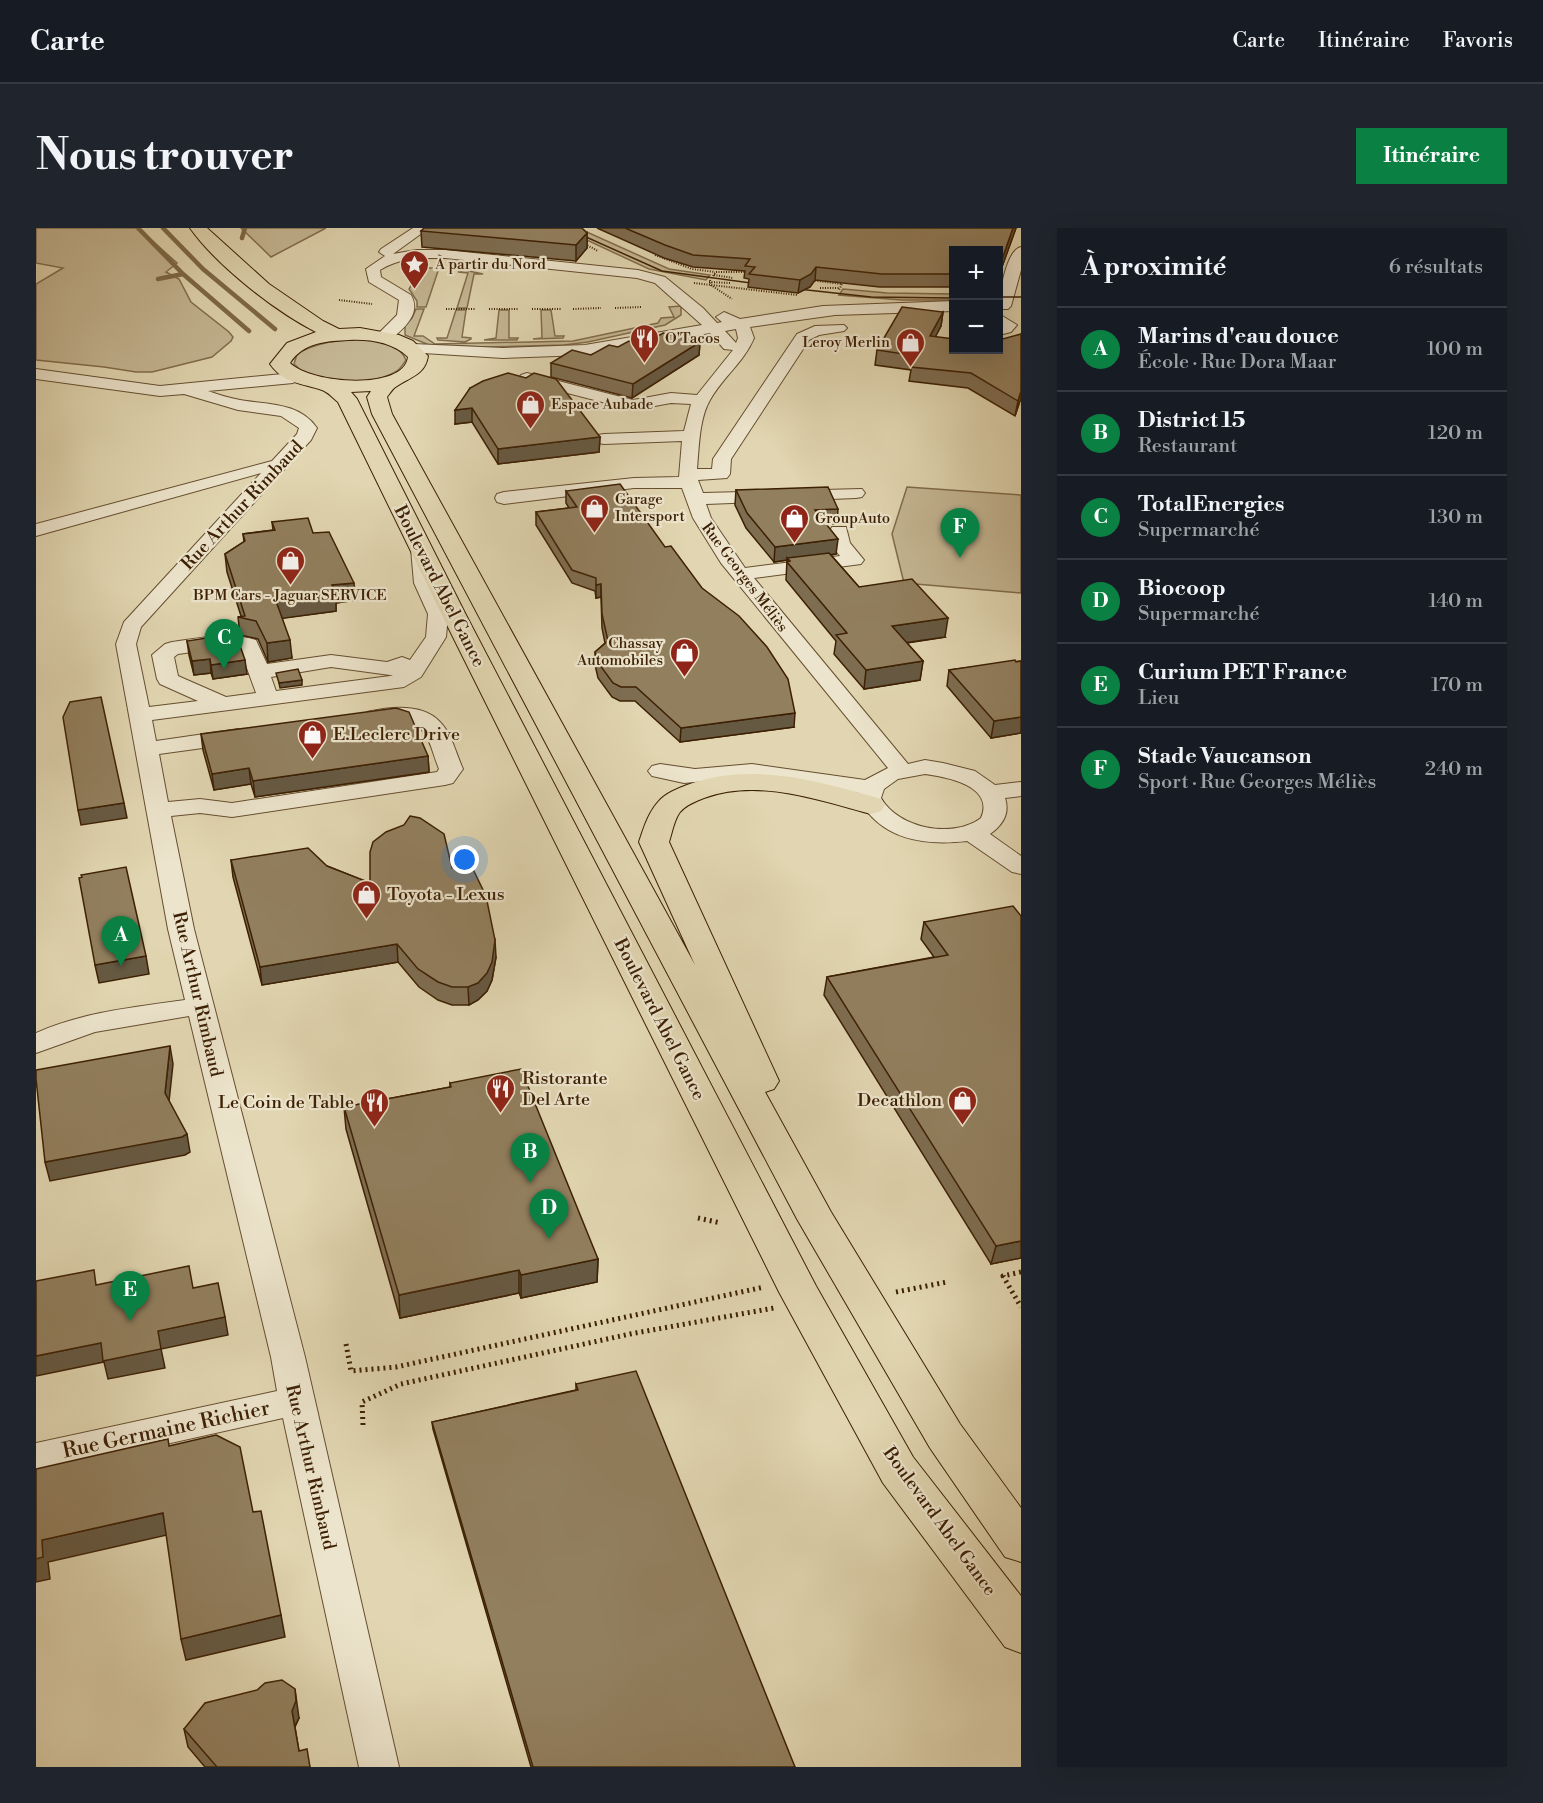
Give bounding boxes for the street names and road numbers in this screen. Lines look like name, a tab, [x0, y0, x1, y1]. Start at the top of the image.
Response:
street label: Rue Arthur Rimbaud	[176, 435, 309, 575]
street label: Boulevard Abel Gance	[388, 501, 490, 671]
street label: Rue Georges Méliès	[697, 519, 792, 636]
street label: Rue Arthur Rimbaud	[167, 909, 228, 1080]
street label: Boulevard Abel Gance	[608, 934, 710, 1104]
street label: Rue Arthur Rimbaud	[280, 1382, 341, 1553]
street label: Rue Germaine Richier	[60, 1395, 272, 1465]
street label: Boulevard Abel Gance	[877, 1441, 1001, 1600]

